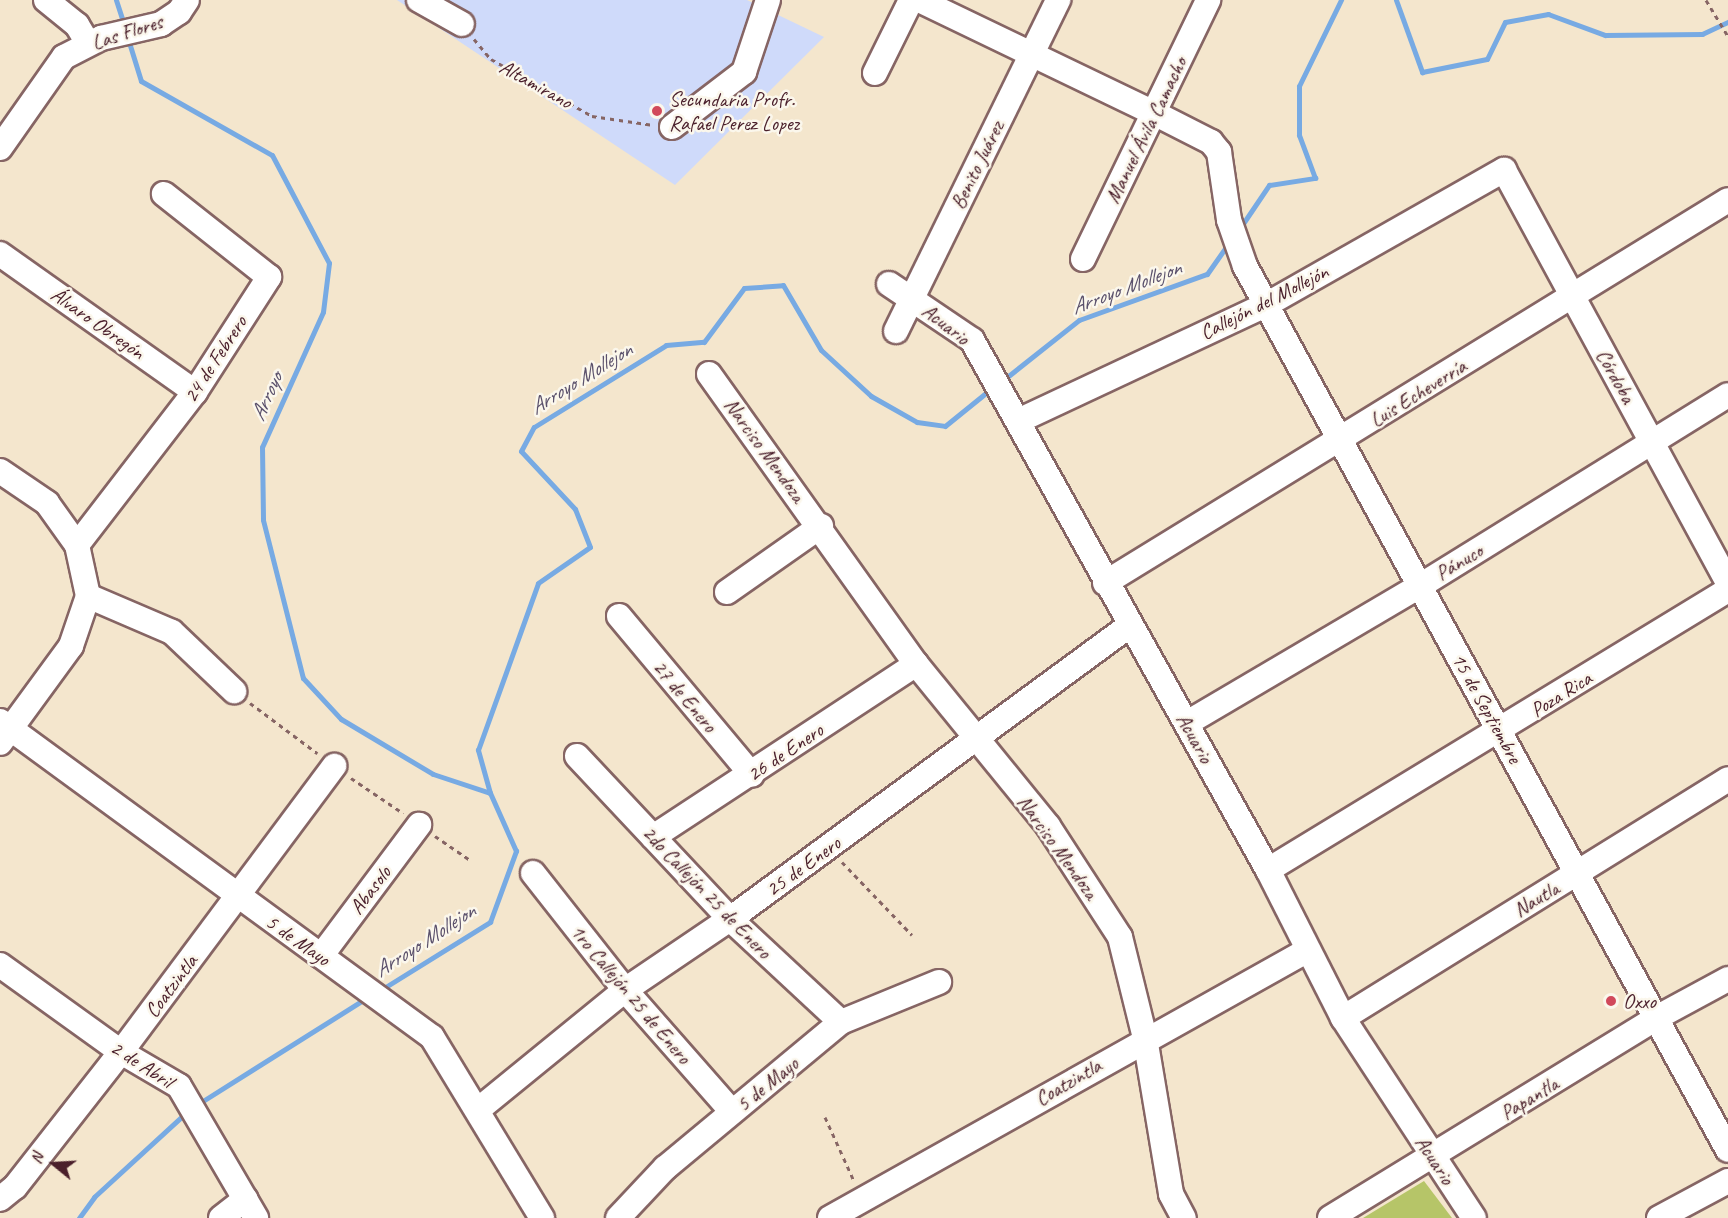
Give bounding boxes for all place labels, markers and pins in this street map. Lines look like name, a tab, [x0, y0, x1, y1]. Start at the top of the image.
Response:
place label: Secundaria Profr. Rafael Perez Lopez	[669, 86, 799, 136]
marker: Secundaria Profr. Rafael Perez Lopez	[650, 104, 664, 118]
place label: Oxxo	[1623, 988, 1656, 1014]
marker: Oxxo	[1604, 994, 1618, 1008]

